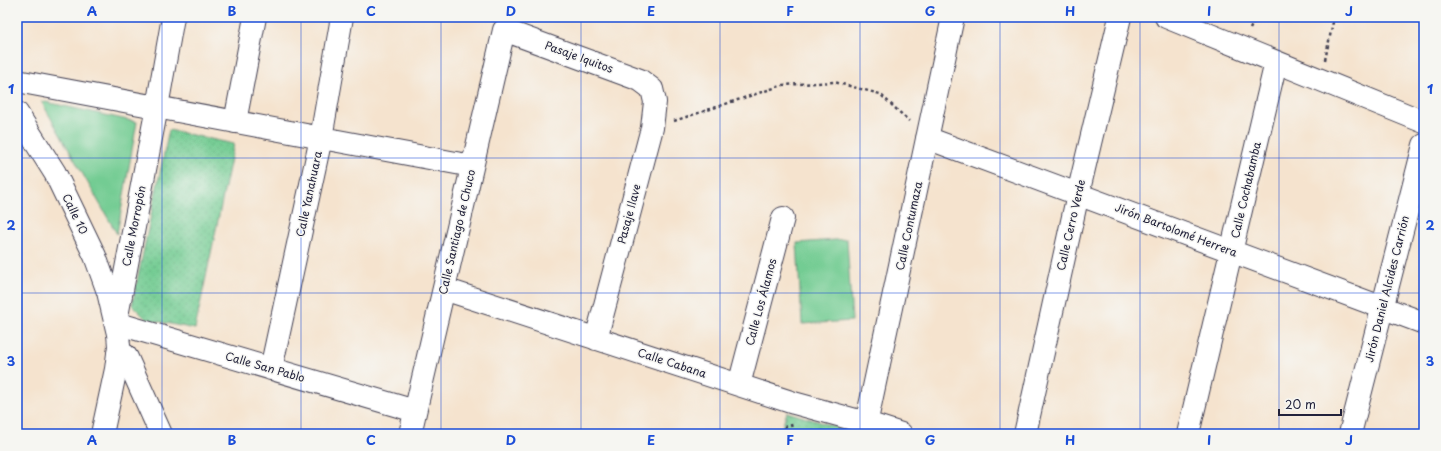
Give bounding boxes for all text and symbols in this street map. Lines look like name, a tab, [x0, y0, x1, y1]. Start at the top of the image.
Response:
text: A	[87, 1, 97, 20]
text: B	[228, 1, 237, 20]
text: C	[366, 1, 376, 20]
text: D	[506, 1, 516, 20]
text: E	[647, 1, 655, 20]
text: F	[786, 1, 794, 20]
text: G	[925, 1, 935, 20]
text: H	[1065, 1, 1075, 20]
text: I	[1207, 1, 1211, 20]
text: J	[1345, 1, 1353, 20]
street label: Pasaje Iquitos	[543, 36, 616, 77]
text: 1	[8, 79, 14, 98]
text: 1	[1427, 79, 1433, 98]
street label: Calle Cochabamba	[1226, 140, 1265, 240]
street label: Calle Yanahuara	[291, 149, 326, 238]
street label: Calle Santiago de Chuco	[434, 168, 479, 296]
street label: Calle Cerro Verde	[1052, 178, 1089, 272]
street label: Calle Contumaza	[891, 180, 926, 272]
street label: Pasaje Ilave	[612, 182, 645, 246]
street label: Calle Morropón	[117, 184, 150, 268]
street label: Calle 10	[58, 191, 93, 237]
street label: Jirón Bartolomé Herrera	[1112, 198, 1240, 261]
street label: Jirón Daniel Alcides Carrión	[1360, 214, 1413, 364]
text: 2	[6, 215, 16, 234]
text: 2	[1425, 215, 1435, 234]
street label: Calle Los Álamos	[741, 256, 780, 347]
street label: Calle Cabana	[636, 343, 709, 382]
street label: Calle San Pablo	[223, 347, 307, 386]
text: 3	[7, 351, 16, 370]
text: 3	[1426, 351, 1435, 370]
scale bar	[1279, 391, 1341, 417]
text: 20 m	[1285, 395, 1316, 413]
text: A	[87, 430, 97, 449]
text: B	[228, 430, 237, 449]
text: C	[366, 430, 376, 449]
text: D	[506, 430, 516, 449]
text: E	[647, 430, 655, 449]
text: F	[786, 430, 794, 449]
text: G	[925, 430, 935, 449]
text: H	[1065, 430, 1075, 449]
text: I	[1207, 430, 1211, 449]
text: J	[1345, 430, 1353, 449]

